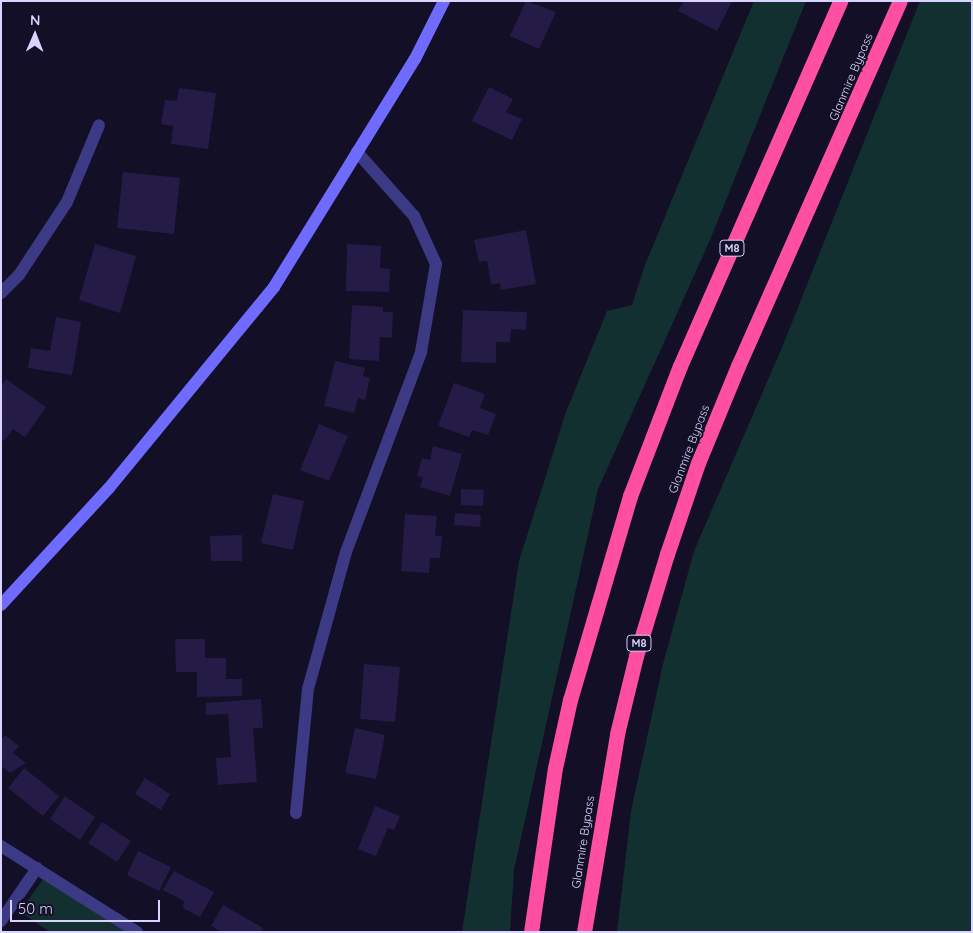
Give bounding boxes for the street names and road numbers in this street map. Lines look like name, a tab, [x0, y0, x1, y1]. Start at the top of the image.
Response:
street label: Glanmire Bypass	[826, 31, 876, 123]
road number: M8	[718, 240, 746, 256]
street label: Glanmire Bypass	[665, 403, 713, 495]
road number: M8	[625, 634, 653, 651]
street label: Glanmire Bypass	[569, 795, 597, 889]

